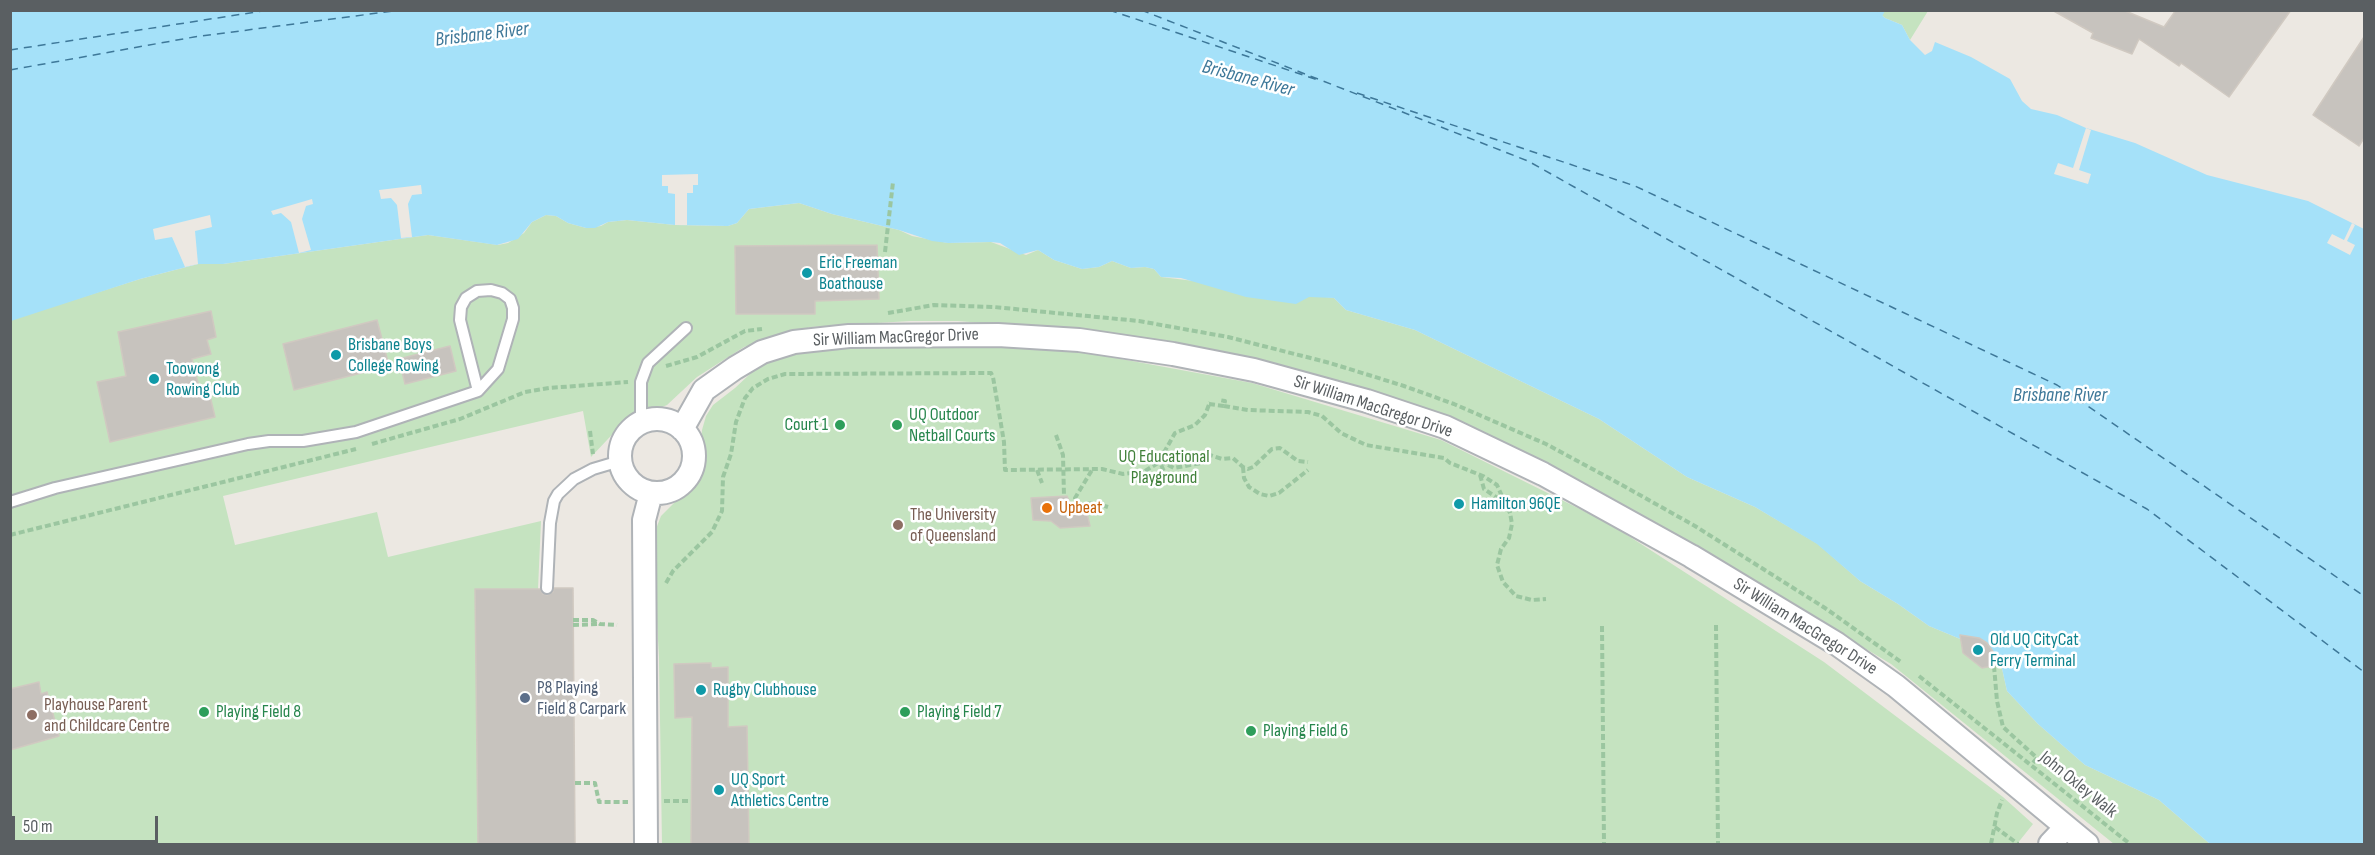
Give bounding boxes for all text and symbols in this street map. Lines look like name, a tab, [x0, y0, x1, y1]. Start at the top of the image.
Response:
water label: Brisbane River	[434, 17, 530, 53]
water label: Brisbane River	[1199, 55, 1297, 103]
place label: Eric Freeman Boathouse	[819, 252, 897, 294]
marker: Eric Freeman Boathouse	[800, 266, 814, 280]
street label: Sir William MacGregor Drive	[813, 324, 979, 352]
place label: Brisbane Boys College Rowing	[348, 334, 439, 376]
marker: Brisbane Boys College Rowing	[329, 348, 343, 362]
place label: Toowong Rowing Club	[166, 358, 240, 400]
street label: Sir William MacGregor Drive	[1291, 371, 1455, 443]
marker: Toowong Rowing Club	[147, 372, 161, 386]
water label: Brisbane River	[2013, 384, 2107, 408]
place label: UQ Outdoor Netball Courts	[909, 404, 996, 446]
place label: Court 1	[784, 414, 828, 436]
marker: Court 1	[833, 418, 847, 432]
marker: UQ Outdoor Netball Courts	[890, 418, 904, 432]
park label: UQ Educational Playground	[1118, 446, 1210, 488]
place label: Hamilton 96QE	[1471, 493, 1561, 515]
place label: Upbeat	[1059, 497, 1102, 519]
marker: Hamilton 96QE	[1452, 497, 1466, 511]
marker: Upbeat	[1040, 501, 1054, 515]
place label: The University of Queensland	[910, 504, 996, 546]
marker: The University of Queensland	[891, 518, 905, 532]
street label: Sir William MacGregor Drive	[1729, 574, 1881, 680]
place label: Old UQ CityCat Ferry Terminal	[1990, 629, 2079, 672]
marker: Old UQ CityCat Ferry Terminal	[1971, 643, 1985, 657]
place label: P8 Playing Field 8 Carpark	[537, 677, 626, 720]
place label: Rugby Clubhouse	[713, 679, 817, 701]
marker: Rugby Clubhouse	[694, 683, 708, 697]
marker: P8 Playing Field 8 Carpark	[518, 691, 532, 705]
place label: Playhouse Parent and Childcare Centre	[44, 694, 170, 736]
place label: Playing Field 8	[216, 701, 301, 723]
place label: Playing Field 7	[917, 701, 1001, 723]
marker: Playing Field 8	[197, 705, 211, 719]
marker: Playing Field 7	[898, 705, 912, 719]
marker: Playhouse Parent and Childcare Centre	[25, 708, 39, 722]
place label: Playing Field 6	[1263, 720, 1348, 742]
marker: Playing Field 6	[1244, 724, 1258, 738]
street label: John Oxley Walk	[2035, 747, 2121, 823]
place label: UQ Sport Athletics Centre	[731, 769, 829, 812]
marker: UQ Sport Athletics Centre	[712, 783, 726, 797]
scale bar	[15, 804, 160, 842]
text: 50 m	[23, 816, 53, 837]

